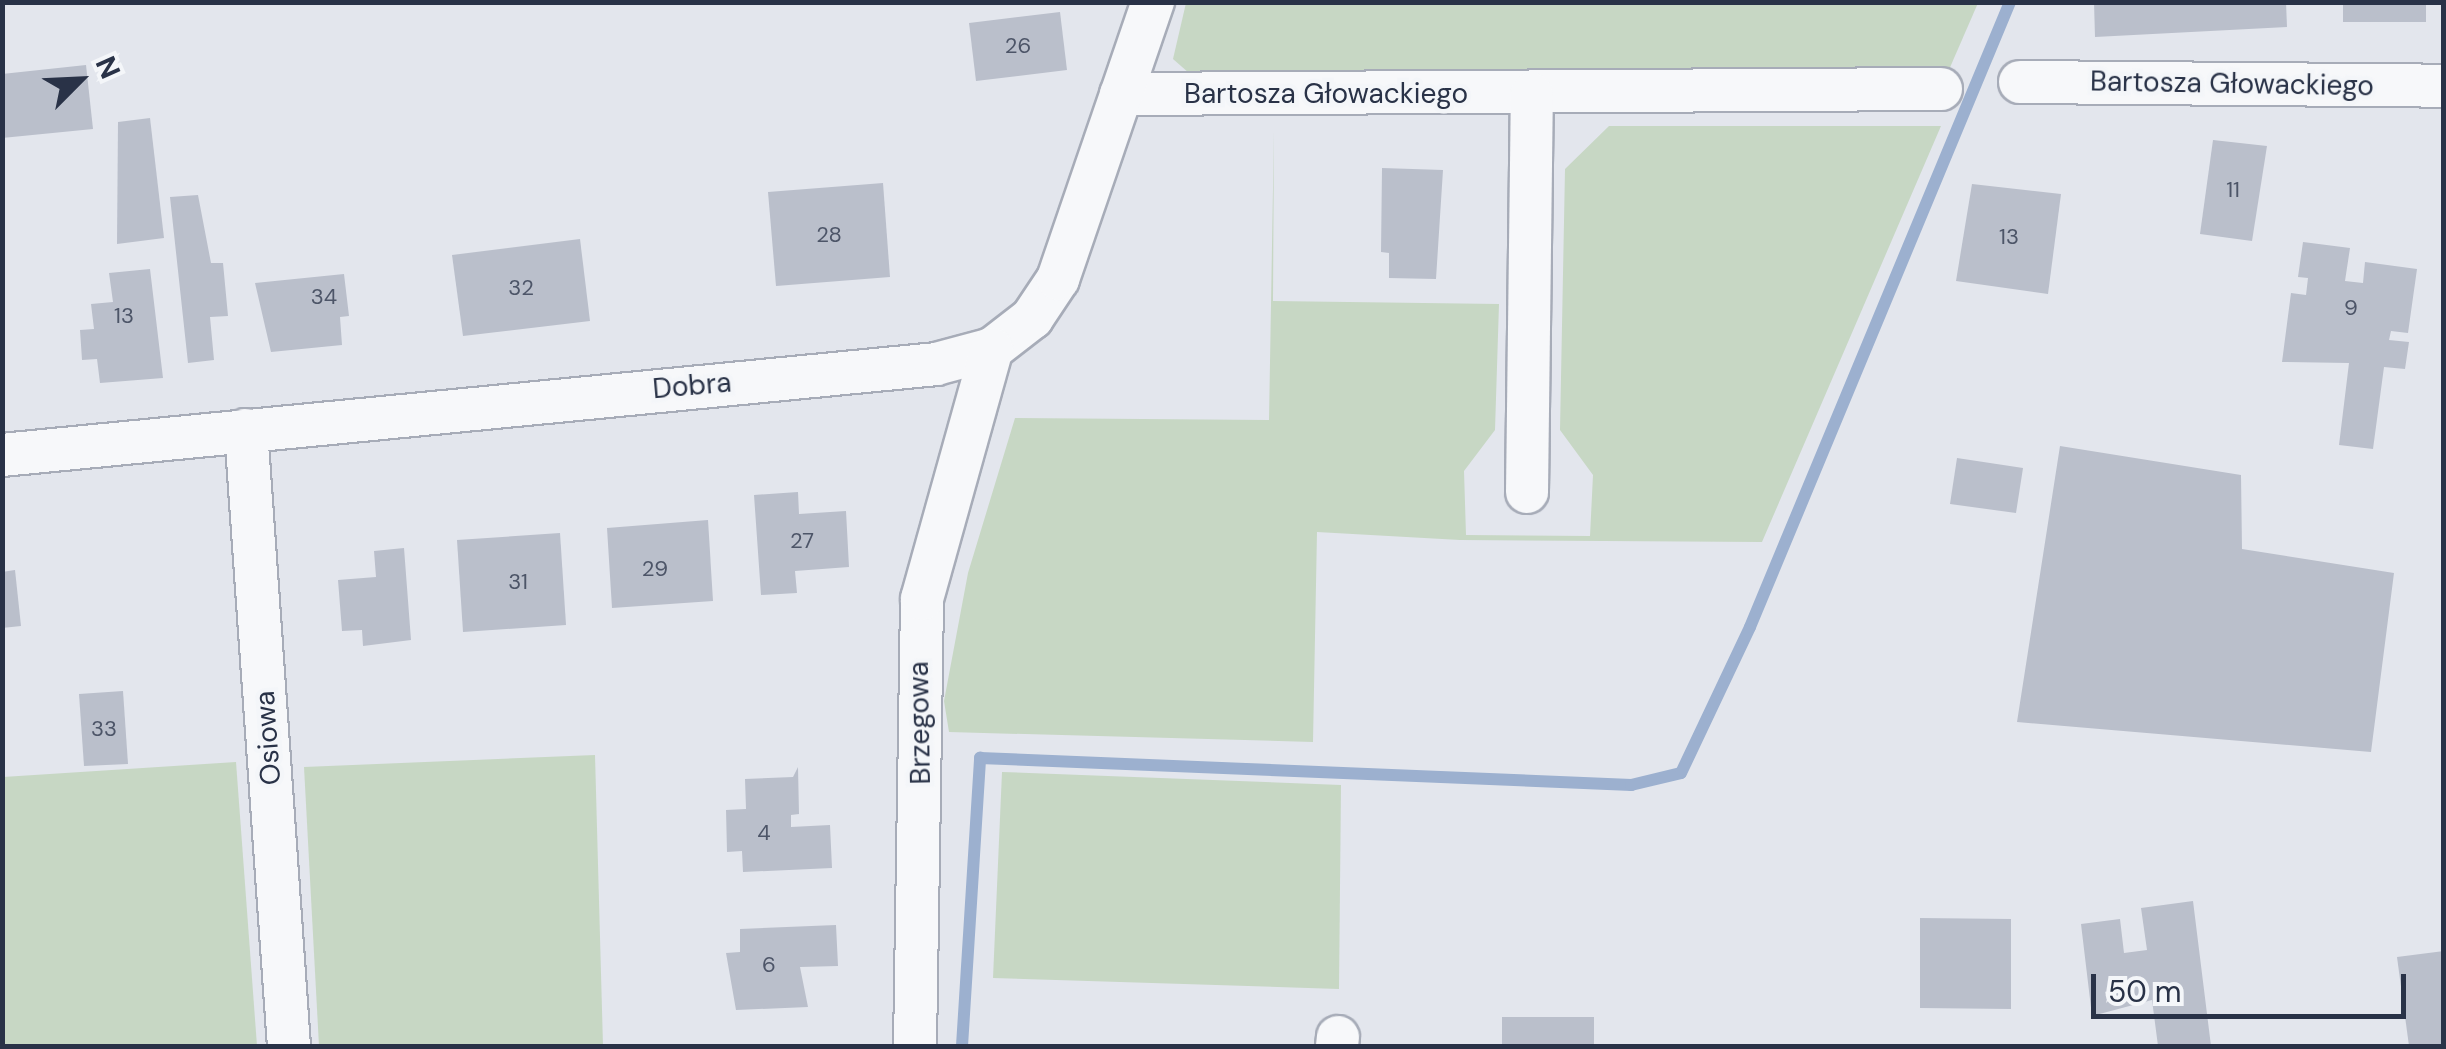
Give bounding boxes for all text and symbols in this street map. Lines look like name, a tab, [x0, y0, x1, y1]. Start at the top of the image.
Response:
north arrow	[30, 30, 130, 130]
house number: 26	[1005, 33, 1031, 59]
text: N	[87, 51, 129, 84]
street label: Bartosza Głowackiego	[2090, 65, 2374, 103]
street label: Bartosza Głowackiego	[1184, 77, 1468, 111]
house number: 11	[2226, 177, 2240, 203]
house number: 28	[816, 222, 842, 248]
house number: 13	[1999, 224, 2019, 250]
house number: 32	[508, 275, 534, 301]
house number: 34	[311, 284, 337, 310]
house number: 9	[2344, 295, 2358, 321]
house number: 13	[114, 303, 134, 329]
street label: Dobra	[651, 366, 733, 406]
house number: 27	[790, 528, 814, 554]
house number: 29	[642, 556, 668, 582]
house number: 31	[508, 569, 528, 595]
street label: Brzegowa	[902, 661, 938, 785]
street label: Osiowa	[248, 690, 288, 786]
house number: 33	[91, 716, 117, 742]
house number: 4	[757, 820, 771, 846]
house number: 6	[762, 952, 776, 978]
scale bar	[2096, 954, 2411, 1016]
text: 50 m	[2108, 972, 2182, 1011]

